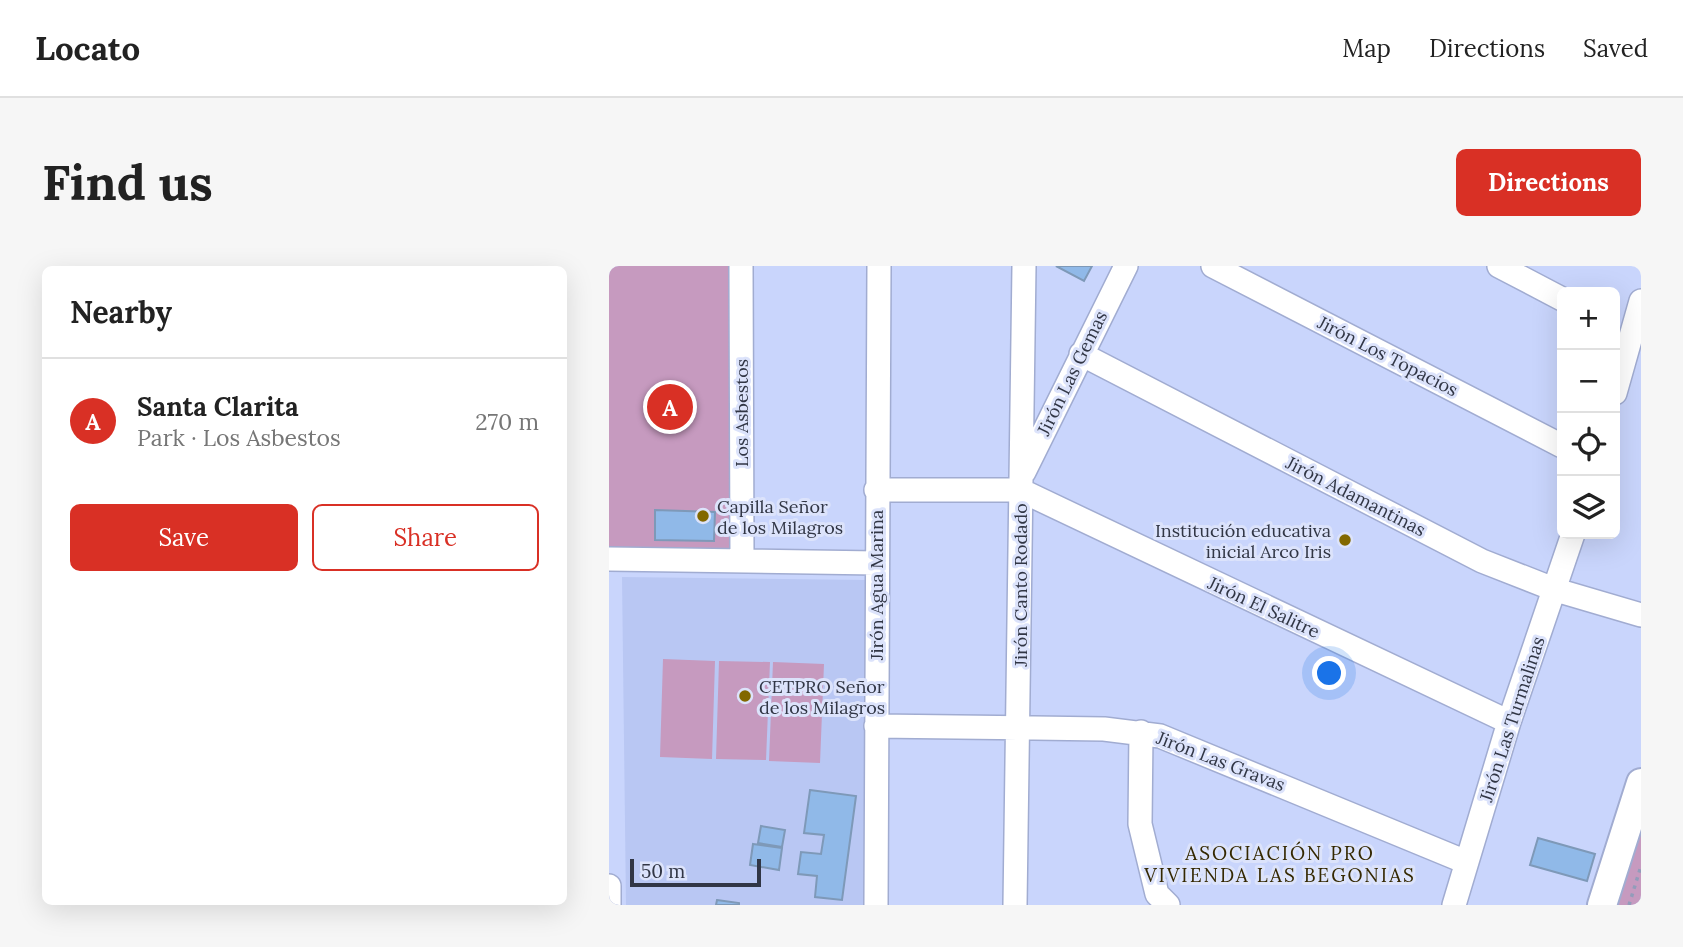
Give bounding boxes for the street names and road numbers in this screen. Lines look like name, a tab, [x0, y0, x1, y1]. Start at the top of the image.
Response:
street label: Jirón Las Gemas	[1031, 307, 1112, 440]
street label: Jirón Los Topacios	[1313, 310, 1462, 401]
street label: Los Asbestos	[730, 359, 753, 467]
street label: Jirón Adamantinas	[1281, 450, 1430, 541]
street label: Jirón Canto Rodado	[1009, 503, 1032, 668]
street label: Jirón Agua Marina	[865, 510, 888, 661]
street label: Jirón El Salitre	[1204, 571, 1324, 643]
street label: Jirón Las Turmalinas	[1474, 633, 1550, 806]
street label: Jirón Las Gravas	[1153, 726, 1288, 796]

